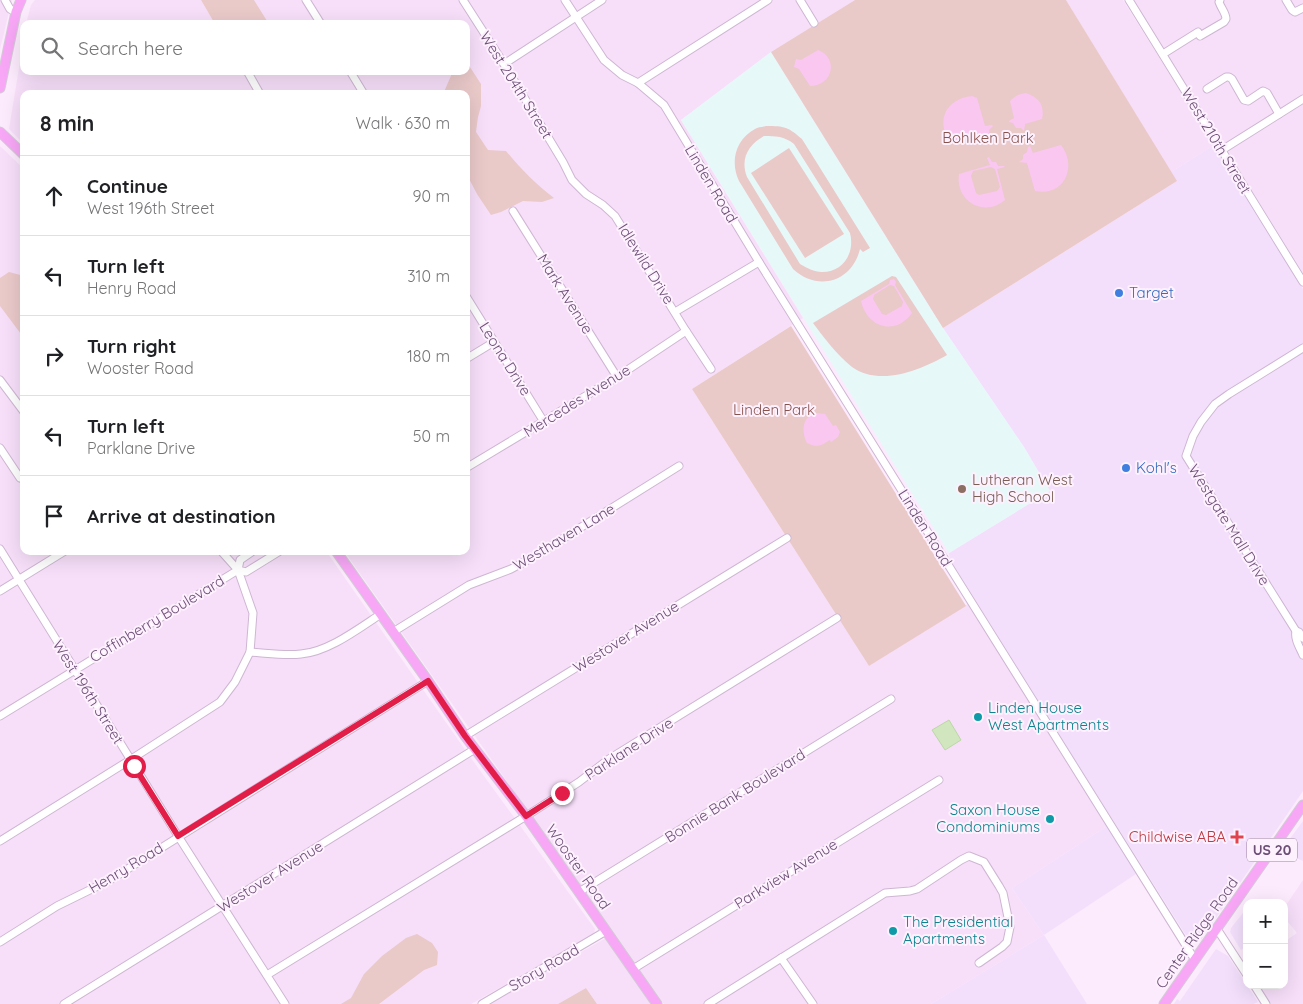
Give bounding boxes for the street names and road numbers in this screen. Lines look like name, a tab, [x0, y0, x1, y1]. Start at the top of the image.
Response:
street label: West 204th Street	[476, 28, 557, 142]
street label: West 210th Street	[1177, 84, 1256, 197]
street label: Linden Road	[681, 141, 742, 226]
street label: Idlewild Drive	[614, 220, 679, 308]
street label: Mark Avenue	[533, 250, 598, 337]
street label: Leona Drive	[475, 318, 536, 399]
street label: Mercedes Avenue	[520, 360, 634, 441]
street label: Westgate Mall Drive	[1184, 461, 1274, 589]
street label: Linden Road	[894, 486, 957, 570]
street label: Westhaven Lane	[509, 499, 618, 574]
street label: Coffinberry Boulevard	[86, 571, 228, 666]
street label: Westover Avenue	[569, 596, 682, 677]
street label: West 196th Street	[49, 636, 128, 748]
street label: Parklane Drive	[581, 713, 676, 784]
street label: Bonnie Bank Boulevard	[661, 745, 809, 847]
street label: Wooster Road	[542, 820, 615, 913]
street label: Parkview Avenue	[731, 834, 841, 913]
street label: Westover Avenue	[213, 836, 326, 917]
street label: Henry Road	[85, 838, 166, 897]
road number: US 20	[1247, 838, 1297, 862]
street label: Center Ridge Road	[1151, 873, 1242, 992]
street label: Story Road	[505, 940, 582, 995]

